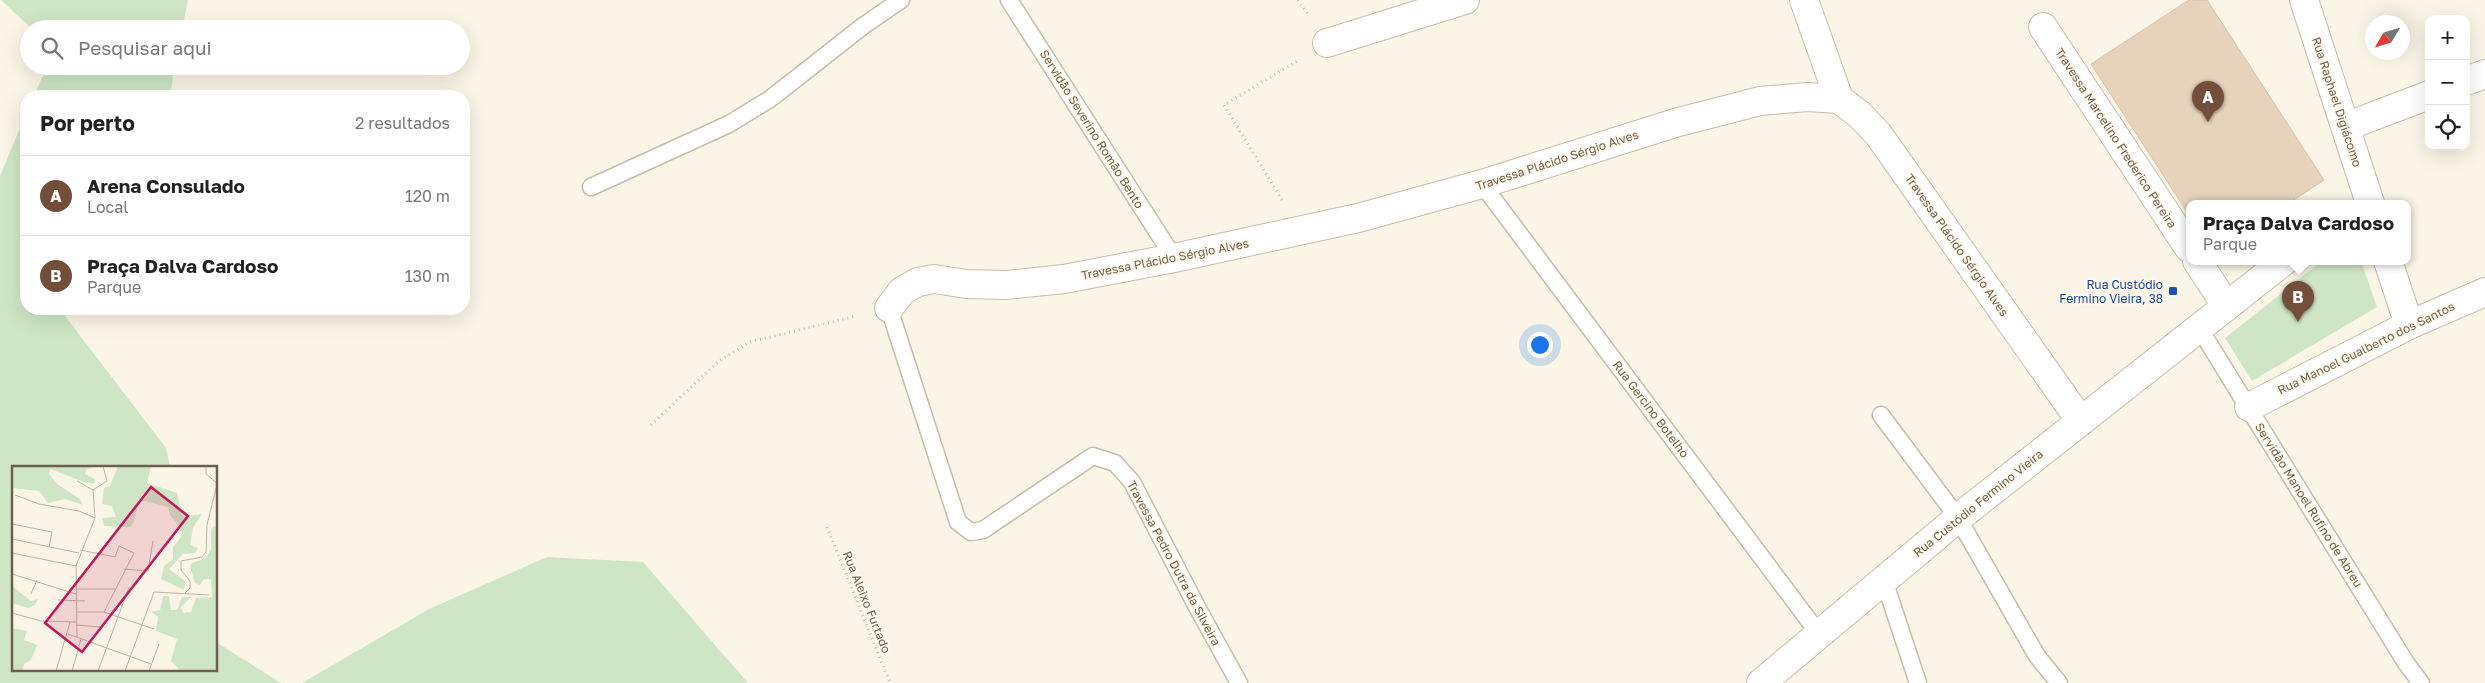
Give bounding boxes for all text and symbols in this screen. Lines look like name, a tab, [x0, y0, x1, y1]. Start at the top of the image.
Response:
north arrow	[2365, 15, 2410, 60]
map controls	[2425, 15, 2470, 150]
button: +	[2425, 15, 2470, 60]
search box	[20, 20, 470, 75]
icon: search	[38, 34, 66, 62]
street label: Rua Raphael Digiácomo	[2309, 35, 2365, 169]
text: Pesquisar aqui	[78, 36, 212, 59]
street label: Travessa Marcelino Frederico Pereira	[2052, 45, 2180, 231]
street label: Servidão Severino Romão Bento	[1037, 47, 1147, 211]
button: −	[2425, 60, 2470, 105]
pin: A	[2192, 81, 2224, 122]
button: locate	[2425, 105, 2470, 150]
text: Por perto	[40, 110, 135, 136]
text: 2 resultados	[355, 113, 450, 133]
street label: Travessa Plácido Sérgio Alves	[1474, 127, 1640, 193]
street label: Travessa Plácido Sérgio Alves	[1902, 171, 2012, 319]
text: Arena Consulado	[87, 174, 245, 197]
text: A	[50, 186, 62, 206]
text: 120 m	[405, 186, 450, 206]
text: Local	[87, 197, 128, 217]
popup	[2186, 200, 2411, 265]
text: Praça Dalva Cardoso	[2203, 211, 2394, 234]
text: Parque	[2203, 234, 2257, 254]
street label: Travessa Plácido Sérgio Alves	[1080, 235, 1250, 283]
text: Praça Dalva Cardoso	[87, 254, 278, 277]
text: B	[50, 266, 62, 286]
text: 130 m	[405, 266, 450, 286]
text: Parque	[87, 277, 141, 297]
place label: Rua Custódio Fermino Vieira, 38	[2059, 277, 2163, 306]
pin: B	[2282, 281, 2314, 322]
marker: Rua Custódio Fermino Vieira, 38	[2167, 285, 2179, 297]
street label: Rua Manoel Gualberto dos Santos	[2275, 299, 2457, 397]
your location	[1527, 332, 1553, 358]
street label: Rua Gercino Botelho	[1610, 357, 1692, 461]
street label: Servidão Manoel Rufino de Abreu	[2252, 420, 2366, 590]
street label: Rua Custódio Fermino Vieira	[1910, 446, 2046, 560]
inset map	[12, 466, 218, 670]
street label: Travessa Pedro Dutra da Silveira	[1124, 478, 1224, 648]
street label: Rua Aleixo Furtado	[840, 549, 894, 655]

